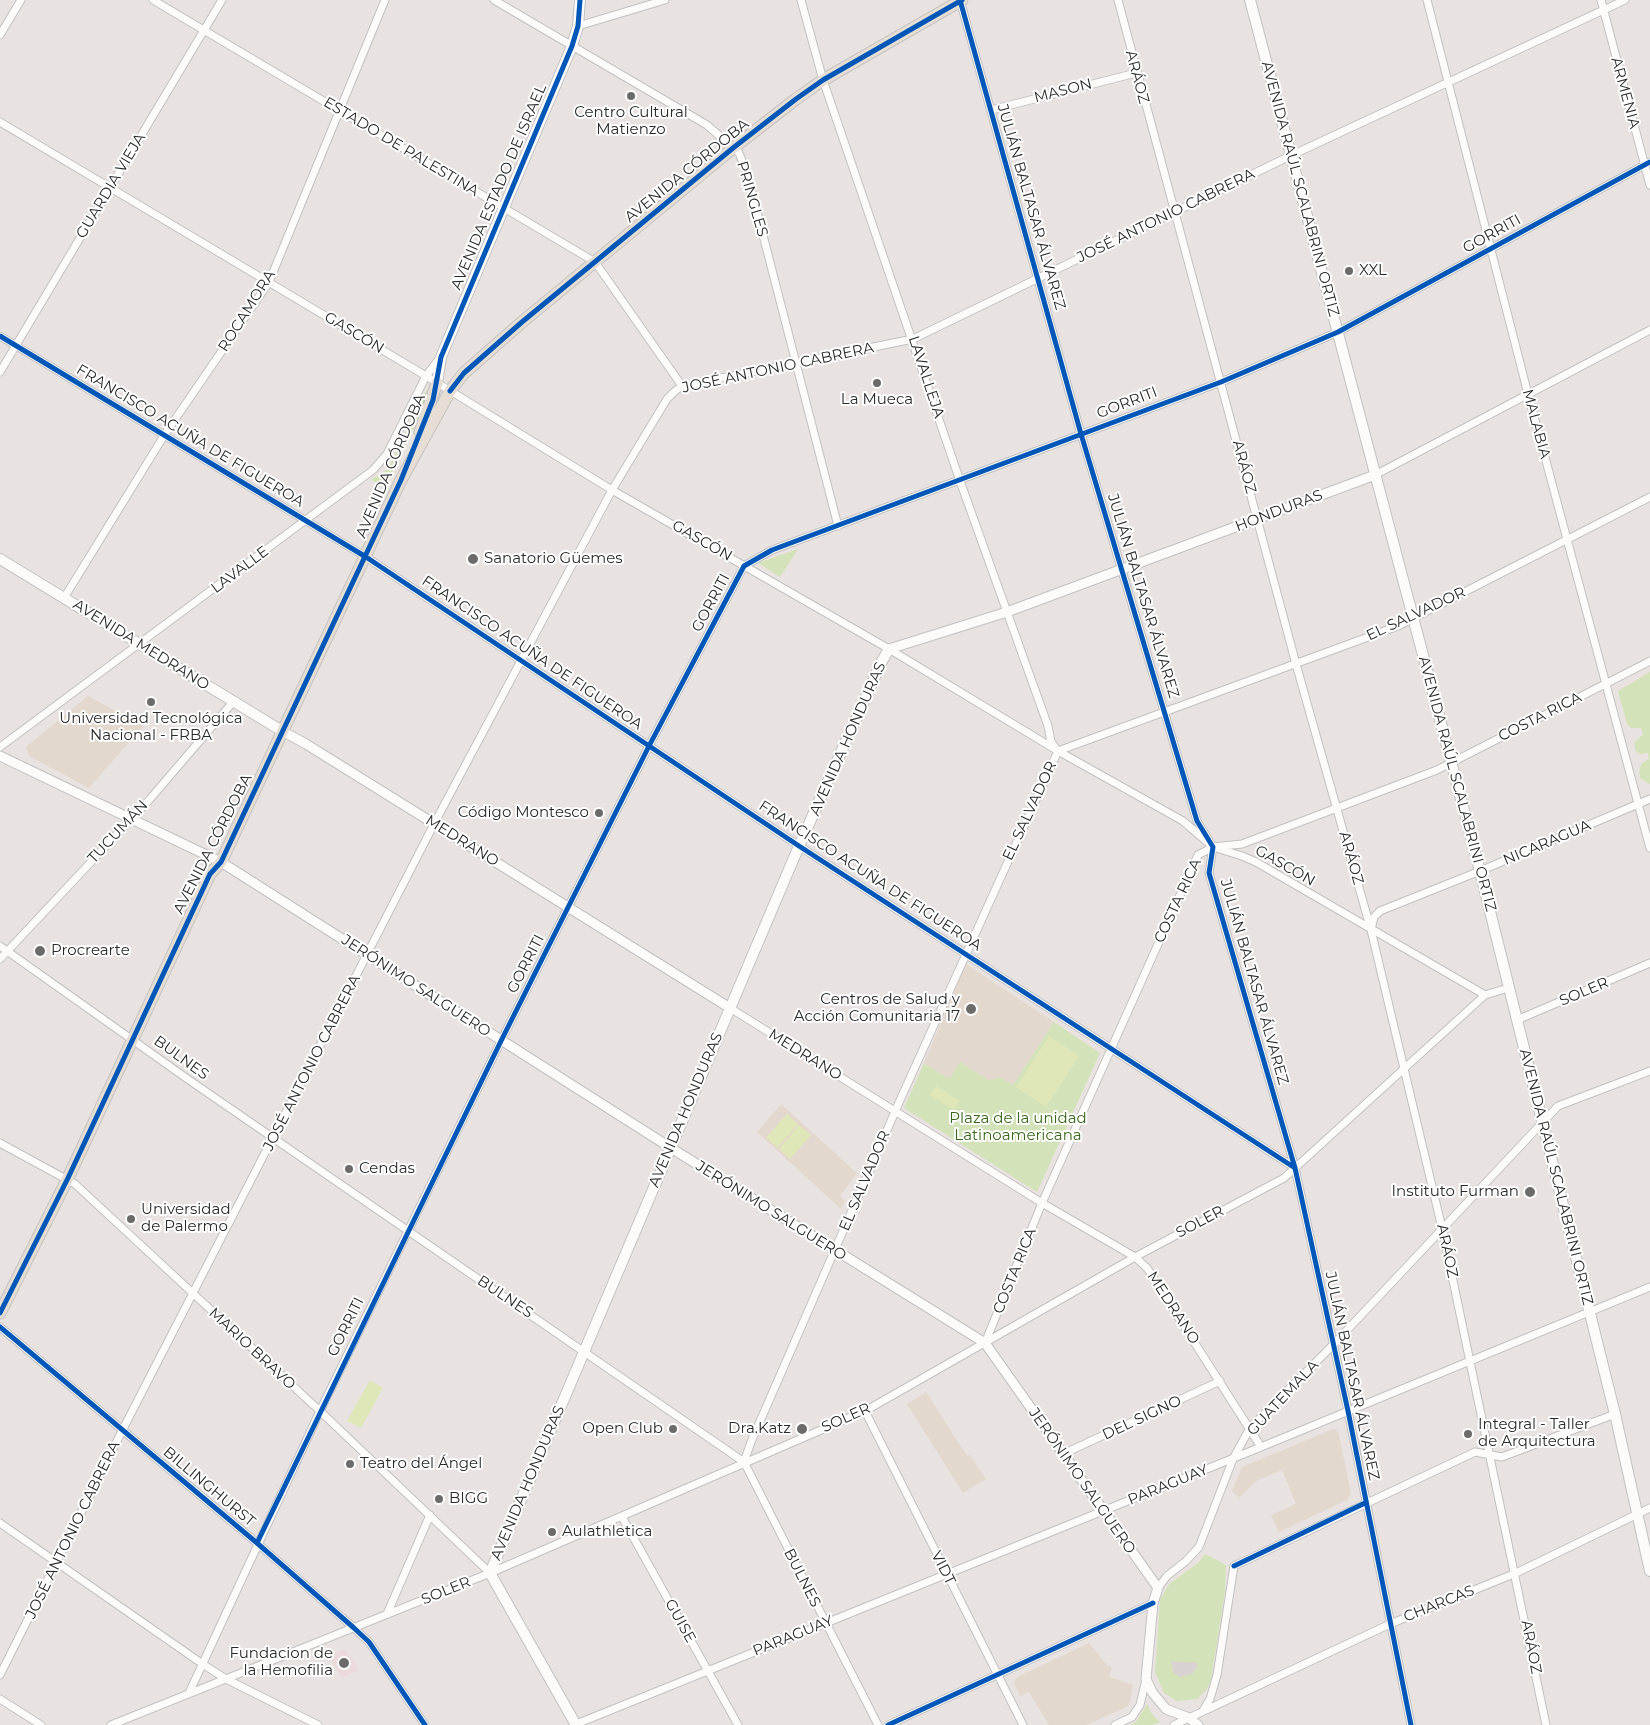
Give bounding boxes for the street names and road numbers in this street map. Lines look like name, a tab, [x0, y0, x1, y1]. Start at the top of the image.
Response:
street label: ARÁOZ	[1121, 48, 1153, 106]
street label: ARMENIA	[1607, 55, 1643, 131]
street label: AVENIDA RAÚL SCALABRINI ORTIZ	[1257, 59, 1343, 319]
street label: MASON	[1032, 75, 1094, 107]
street label: AVENIDA ESTADO DE ISRAEL	[447, 82, 551, 292]
street label: ESTADO DE PALESTINA	[320, 93, 482, 201]
street label: JULIÁN BALTASAR ÁLVAREZ	[993, 102, 1069, 312]
street label: AVENIDA CÓRDOBA	[621, 115, 753, 227]
street label: GUARDIA VIEJA	[73, 130, 149, 242]
street label: PRINGLES	[733, 159, 771, 239]
street label: JOSÉ ANTONIO CABRERA	[1074, 165, 1258, 267]
street label: GORRITI	[1460, 211, 1524, 257]
street label: ROCAMORA	[215, 267, 279, 355]
street label: GASCÓN	[321, 308, 387, 358]
street label: LAVALLEJA	[904, 334, 948, 420]
street label: JOSÉ ANTONIO CABRERA	[681, 339, 875, 397]
street label: FRANCISCO ACUÑA DE FIGUEROA	[73, 361, 307, 511]
street label: GORRITI	[1094, 383, 1160, 423]
street label: MALABIA	[1518, 387, 1554, 461]
street label: AVENIDA CÓRDOBA	[353, 391, 429, 541]
street label: ARÁOZ	[1228, 438, 1260, 496]
street label: HONDURAS	[1233, 486, 1325, 536]
street label: JULIÁN BALTASAR ÁLVAREZ	[1103, 492, 1183, 700]
street label: GASCÓN	[669, 517, 735, 565]
street label: LAVALLE	[208, 543, 272, 597]
street label: GORRITI	[688, 571, 734, 635]
street label: FRANCISCO ACUÑA DE FIGUEROA	[418, 572, 646, 734]
street label: EL SALVADOR	[1364, 583, 1468, 645]
street label: AVENIDA MEDRANO	[70, 596, 212, 694]
street label: AVENIDA RAÚL SCALABRINI ORTIZ	[1414, 654, 1500, 914]
street label: AVENIDA HONDURAS	[806, 659, 890, 819]
street label: COSTA RICA	[1495, 688, 1585, 746]
street label: EL SALVADOR	[999, 759, 1061, 863]
street label: AVENIDA CÓRDOBA	[170, 771, 256, 917]
street label: TUCUMÁN	[84, 797, 152, 867]
street label: FRANCISCO ACUÑA DE FIGUEROA	[755, 797, 985, 955]
street label: MEDRANO	[422, 811, 502, 871]
street label: NICARAGUA	[1501, 816, 1593, 870]
street label: ARÁOZ	[1335, 829, 1367, 887]
street label: GASCÓN	[1252, 842, 1318, 890]
street label: COSTA RICA	[1151, 856, 1205, 946]
street label: JULIÁN BALTASAR ÁLVAREZ	[1216, 877, 1292, 1087]
street label: JERÓNIMO SALGUERO	[338, 931, 494, 1041]
street label: GORRITI	[504, 932, 548, 996]
street label: JOSÉ ANTONIO CABRERA	[260, 972, 364, 1154]
street label: SOLER	[1557, 974, 1611, 1010]
street label: MEDRANO	[765, 1025, 845, 1085]
street label: AVENIDA HONDURAS	[645, 1030, 727, 1190]
street label: BULNES	[150, 1032, 212, 1084]
street label: AVENIDA RAÚL SCALABRINI ORTIZ	[1515, 1047, 1597, 1307]
street label: EL SALVADOR	[836, 1128, 894, 1234]
street label: JERÓNIMO SALGUERO	[692, 1157, 850, 1265]
street label: SOLER	[1173, 1202, 1227, 1242]
street label: ARÁOZ	[1433, 1223, 1461, 1279]
street label: COSTA RICA	[990, 1225, 1040, 1317]
street label: MEDRANO	[1143, 1268, 1203, 1348]
street label: JULIÁN BALTASAR ÁLVAREZ	[1321, 1270, 1383, 1482]
street label: BULNES	[474, 1272, 536, 1322]
street label: GORRITI	[324, 1295, 368, 1359]
street label: MARIO BRAVO	[205, 1304, 299, 1394]
street label: GUATEMALA	[1243, 1356, 1323, 1440]
street label: DEL SIGNO	[1100, 1392, 1184, 1444]
street label: SOLER	[819, 1399, 873, 1437]
street label: AVENIDA HONDURAS	[487, 1403, 569, 1563]
street label: JERÓNIMO SALGUERO	[1025, 1405, 1139, 1557]
street label: JOSÉ ANTONIO CABRERA	[22, 1438, 124, 1622]
street label: BILLINGHURST	[159, 1443, 259, 1531]
street label: PARAGUAY	[1125, 1461, 1211, 1509]
street label: BULNES	[780, 1546, 824, 1610]
street label: VIDT	[927, 1548, 959, 1588]
street label: SOLER	[419, 1573, 473, 1609]
street label: CHARCAS	[1401, 1582, 1477, 1626]
street label: GUISE	[661, 1596, 699, 1646]
street label: PARAGUAY	[750, 1612, 836, 1660]
street label: ARÁOZ	[1517, 1619, 1545, 1675]

